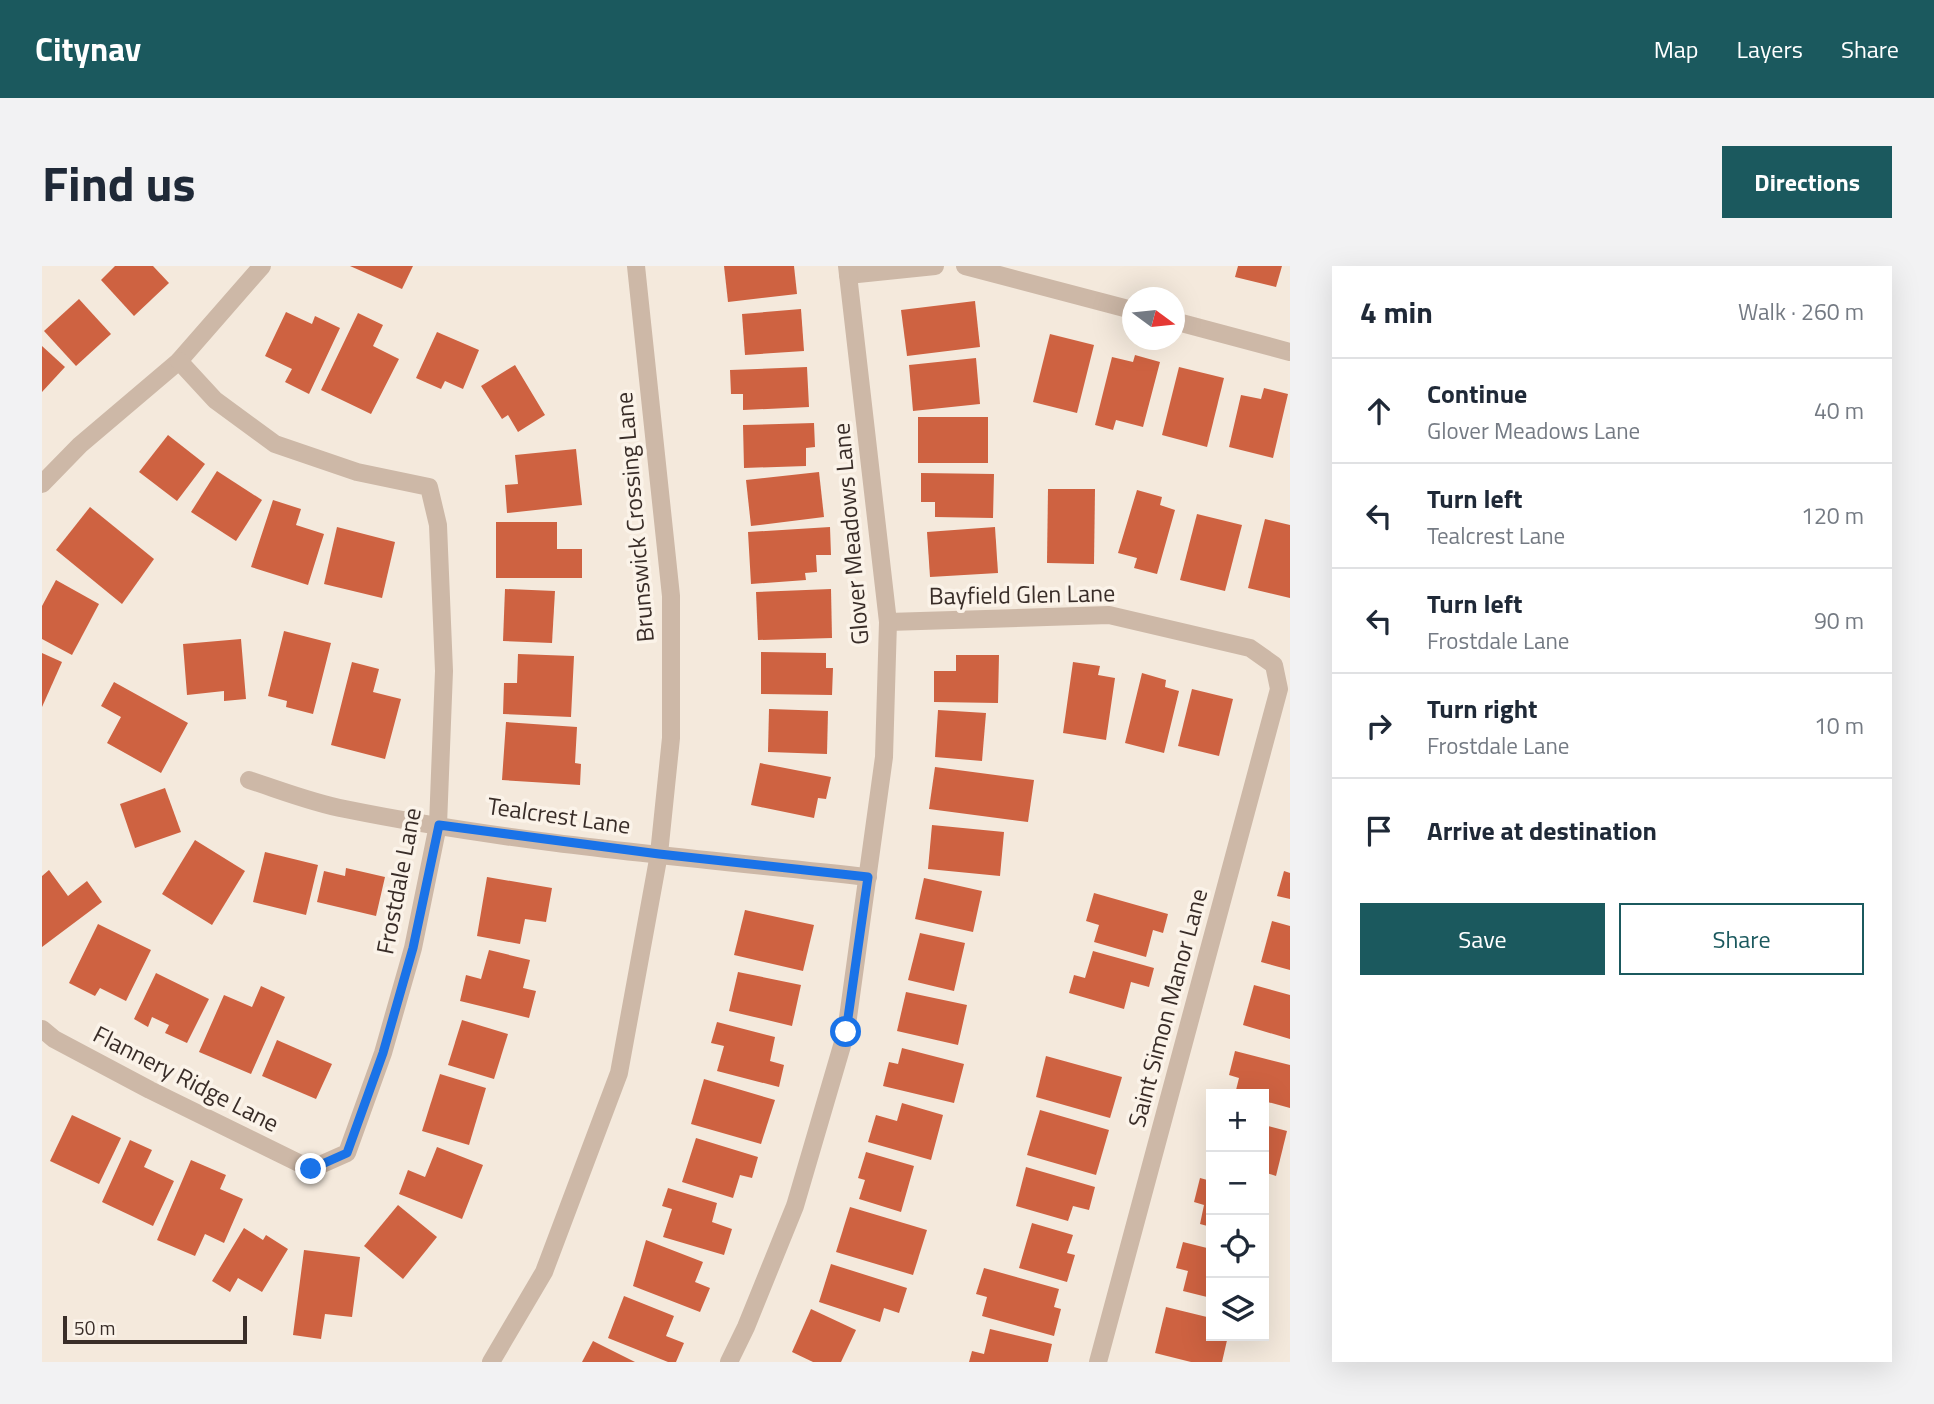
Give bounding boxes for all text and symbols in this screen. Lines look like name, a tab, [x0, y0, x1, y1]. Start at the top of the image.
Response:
text: Citynav	[35, 24, 141, 74]
text: Map	[1654, 31, 1699, 67]
text: Layers	[1737, 31, 1803, 67]
text: Share	[1841, 31, 1899, 67]
text: Find us	[42, 145, 196, 220]
button: Directions	[1722, 146, 1892, 218]
north arrow	[1122, 287, 1185, 350]
text: 4 min	[1360, 289, 1433, 335]
text: Walk · 260 m	[1738, 294, 1864, 329]
text: Continue	[1427, 374, 1527, 413]
street label: Brunswick Crossing Lane	[605, 391, 663, 644]
icon: ahead	[1360, 392, 1398, 430]
text: 40 m	[1814, 393, 1864, 428]
text: Glover Meadows Lane	[1427, 413, 1640, 448]
street label: Glover Meadows Lane	[822, 422, 878, 646]
text: Turn left	[1427, 479, 1522, 518]
icon: left	[1360, 497, 1398, 535]
text: 120 m	[1801, 498, 1864, 533]
text: Tealcrest Lane	[1427, 518, 1565, 553]
street label: Bayfield Glen Lane	[929, 574, 1115, 614]
text: Turn left	[1427, 584, 1522, 623]
icon: left	[1360, 602, 1398, 640]
text: 90 m	[1814, 603, 1864, 638]
text: Frostdale Lane	[1427, 623, 1569, 658]
text: Turn right	[1427, 689, 1538, 728]
icon: right	[1360, 707, 1398, 745]
text: 10 m	[1814, 708, 1864, 743]
text: Frostdale Lane	[1427, 728, 1569, 763]
street label: Tealcrest Lane	[485, 787, 633, 843]
street label: Frostdale Lane	[366, 804, 430, 957]
text: Arrive at destination	[1427, 811, 1657, 850]
icon: arrive	[1360, 812, 1398, 850]
street label: Saint Simon Manor Lane	[1118, 884, 1216, 1131]
button: Save	[1360, 903, 1605, 975]
button: Share	[1619, 903, 1864, 975]
street label: Flannery Ridge Lane	[87, 1016, 286, 1141]
route start	[830, 1016, 861, 1047]
map controls	[1206, 1089, 1269, 1341]
button: +	[1206, 1089, 1269, 1152]
button: −	[1206, 1152, 1269, 1215]
route end	[295, 1153, 326, 1184]
button: locate	[1206, 1215, 1269, 1278]
button: layers	[1206, 1278, 1269, 1341]
scale bar	[63, 1313, 247, 1345]
text: 50 m	[74, 1313, 115, 1342]

